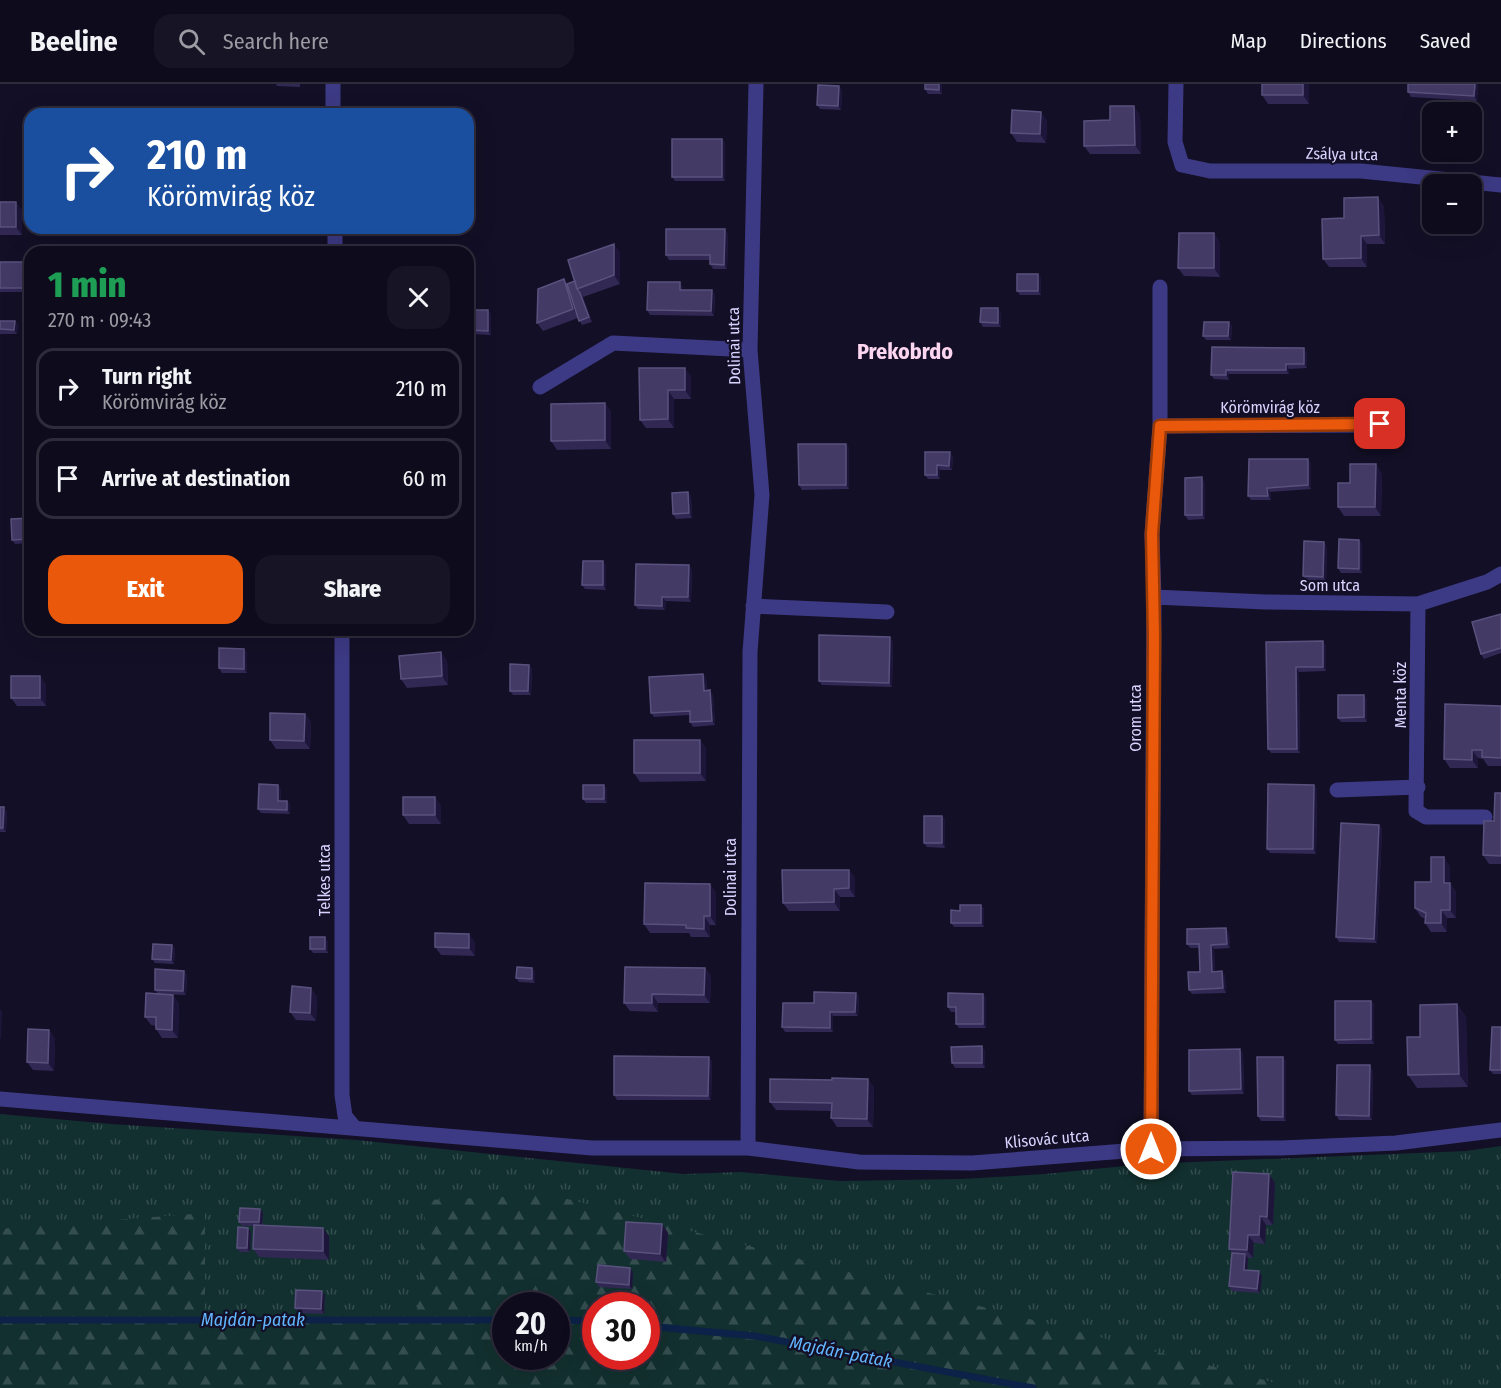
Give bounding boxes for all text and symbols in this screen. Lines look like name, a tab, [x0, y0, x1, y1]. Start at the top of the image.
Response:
search box	[154, 14, 574, 68]
text: Beeline	[30, 25, 118, 58]
icon: search	[175, 25, 208, 58]
text: Search here	[223, 28, 329, 55]
text: Map	[1230, 28, 1267, 54]
text: Directions	[1300, 28, 1387, 54]
text: Saved	[1420, 28, 1471, 54]
map controls	[1422, 102, 1482, 234]
button: +	[1422, 102, 1482, 162]
text: 210 m	[147, 130, 247, 180]
icon: right	[48, 132, 126, 210]
street label: Zsálya utca	[1306, 144, 1378, 164]
button: −	[1422, 174, 1482, 234]
text: Körömvirág köz	[147, 181, 315, 213]
text: 1 min	[48, 263, 126, 307]
button: close	[387, 266, 450, 329]
street label: Dolinai utca	[724, 307, 744, 385]
text: 270 m · 09:43	[48, 308, 151, 332]
district label: Prekobrdo	[857, 338, 953, 365]
text: Turn right	[102, 363, 191, 390]
icon: right	[51, 372, 84, 405]
text: 210 m	[396, 375, 447, 402]
text: Körömvirág köz	[102, 390, 226, 414]
street label: Körömvirág köz	[1220, 398, 1320, 417]
pin	[1354, 398, 1405, 449]
icon: arrive	[1363, 407, 1396, 440]
icon: arrive	[51, 462, 84, 495]
text: Arrive at destination	[102, 465, 290, 492]
text: 60 m	[403, 465, 447, 492]
button: Exit	[48, 555, 243, 624]
button: Share	[255, 555, 450, 624]
street label: Som utca	[1300, 576, 1360, 595]
street label: Menta köz	[1391, 662, 1410, 728]
street label: Orom utca	[1126, 684, 1145, 752]
street label: Dolinai utca	[721, 838, 740, 916]
street label: Telkes utca	[315, 844, 334, 916]
position arrow	[1119, 1117, 1183, 1181]
street label: Klisovác utca	[1004, 1126, 1090, 1152]
speed limit sign: 30	[582, 1292, 660, 1370]
text: 20	[516, 1306, 546, 1342]
water label: Majdán-patak	[201, 1309, 305, 1331]
water label: Majdán-patak	[788, 1331, 894, 1373]
text: km/h	[514, 1337, 548, 1355]

